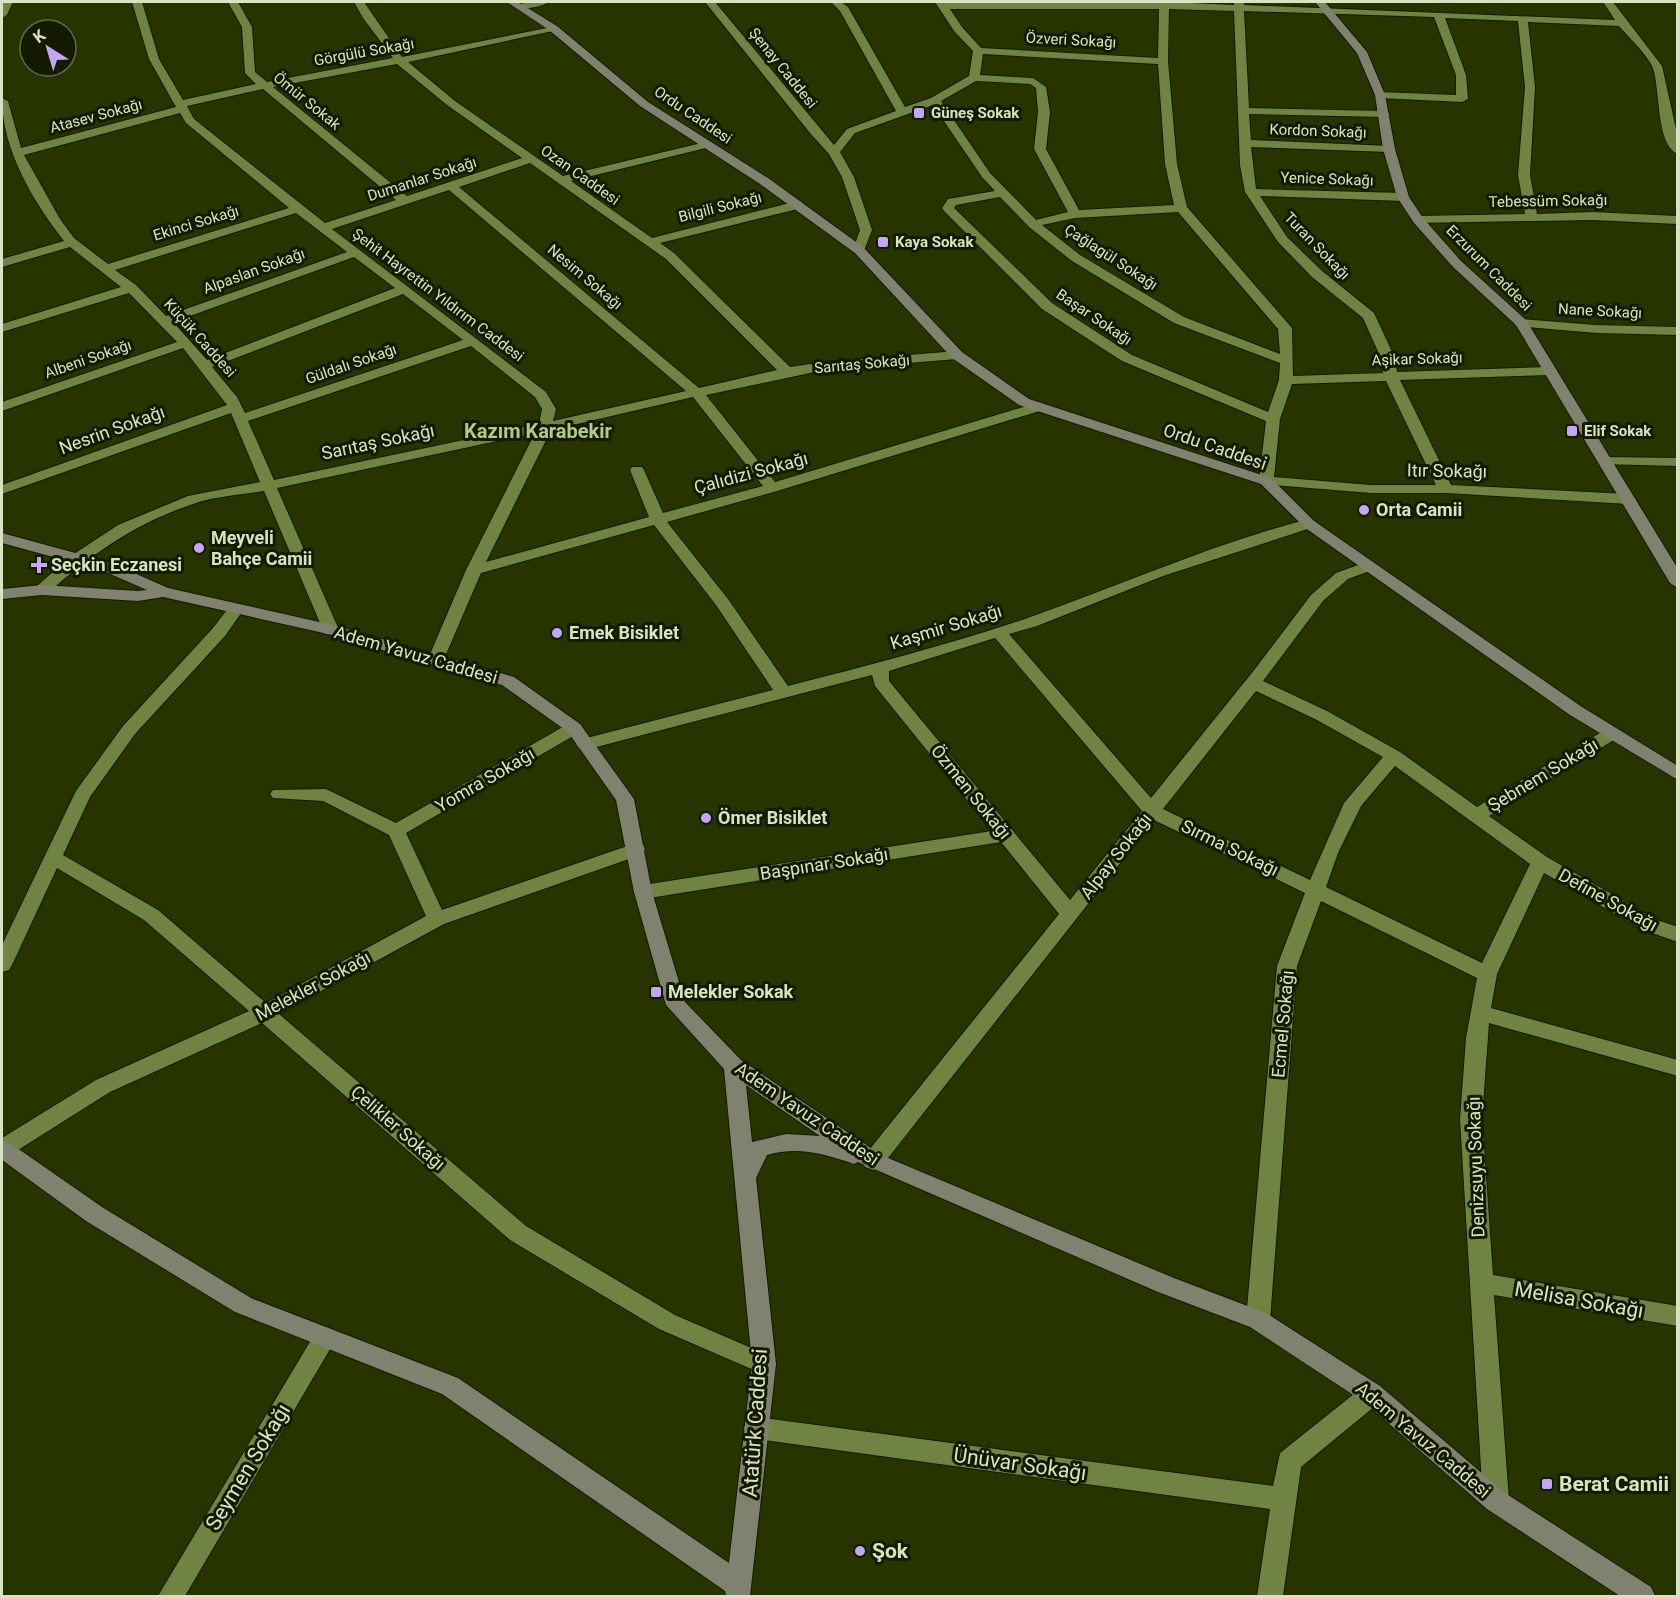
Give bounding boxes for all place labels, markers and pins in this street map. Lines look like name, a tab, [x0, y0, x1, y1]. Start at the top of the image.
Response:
place label: Güneş Sokak	[931, 104, 1020, 122]
marker: Güneş Sokak	[912, 106, 926, 120]
place label: Kaya Sokak	[895, 233, 974, 251]
marker: Kaya Sokak	[876, 235, 890, 249]
place label: Elif Sokak	[1584, 422, 1652, 440]
marker: Elif Sokak	[1565, 424, 1579, 438]
place label: Orta Camii	[1376, 499, 1462, 520]
marker: Orta Camii	[1357, 503, 1371, 517]
place label: Meyveli Bahçe Camii	[211, 527, 312, 569]
marker: Meyveli Bahçe Camii	[192, 541, 206, 555]
place label: Seçkin Eczanesi	[51, 554, 182, 575]
marker: Seçkin Eczanesi	[32, 558, 46, 572]
place label: Emek Bisiklet	[569, 622, 679, 643]
marker: Emek Bisiklet	[550, 626, 564, 640]
place label: Ömer Bisiklet	[718, 807, 827, 828]
marker: Ömer Bisiklet	[699, 811, 713, 825]
place label: Melekler Sokak	[668, 981, 794, 1002]
marker: Melekler Sokak	[649, 985, 663, 999]
place label: Berat Camii	[1559, 1472, 1669, 1496]
marker: Berat Camii	[1540, 1477, 1554, 1491]
place label: Şok	[872, 1539, 909, 1563]
marker: Şok	[853, 1544, 867, 1558]

